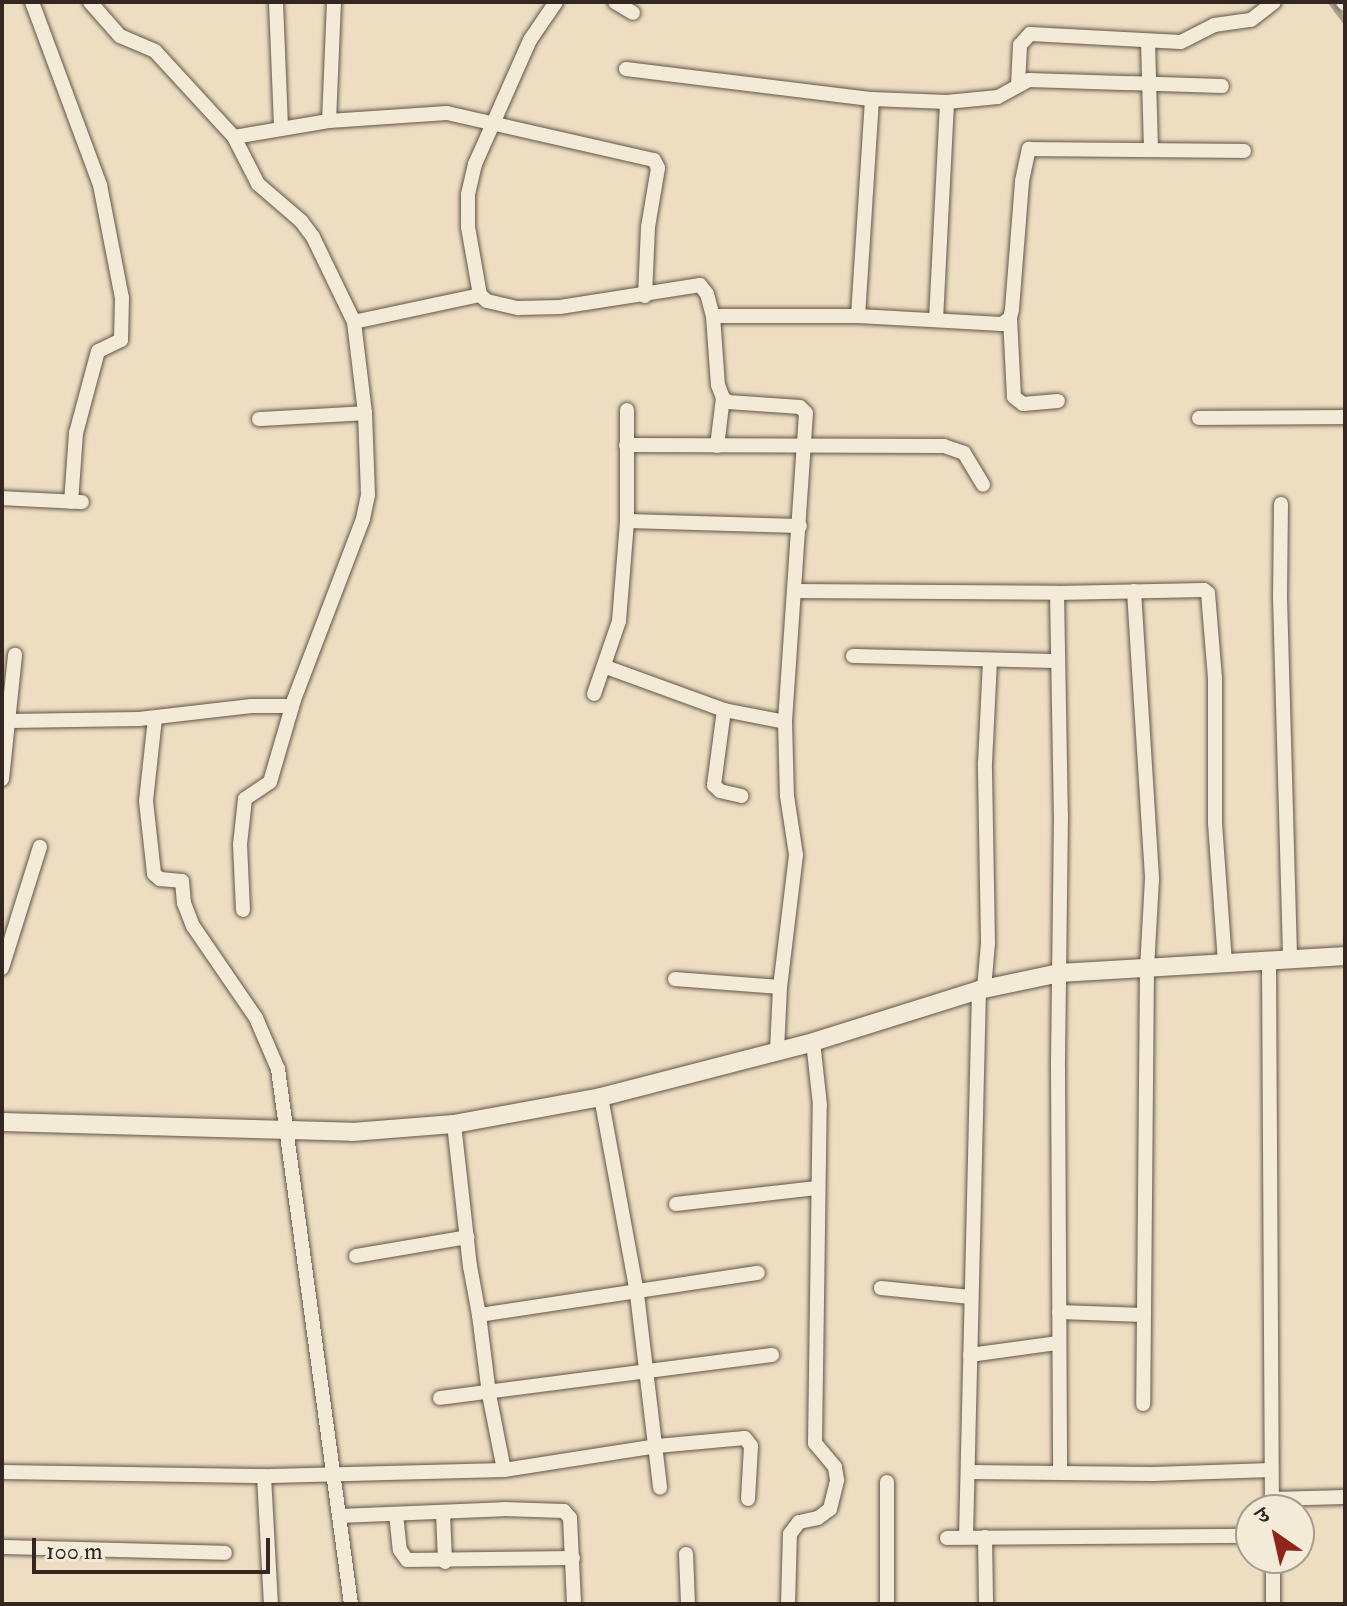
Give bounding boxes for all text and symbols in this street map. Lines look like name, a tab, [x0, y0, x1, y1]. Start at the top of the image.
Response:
north arrow	[1235, 1494, 1315, 1574]
text: उ	[1250, 1501, 1275, 1531]
scale bar	[36, 1522, 274, 1572]
text: 100 m	[46, 1536, 103, 1567]

